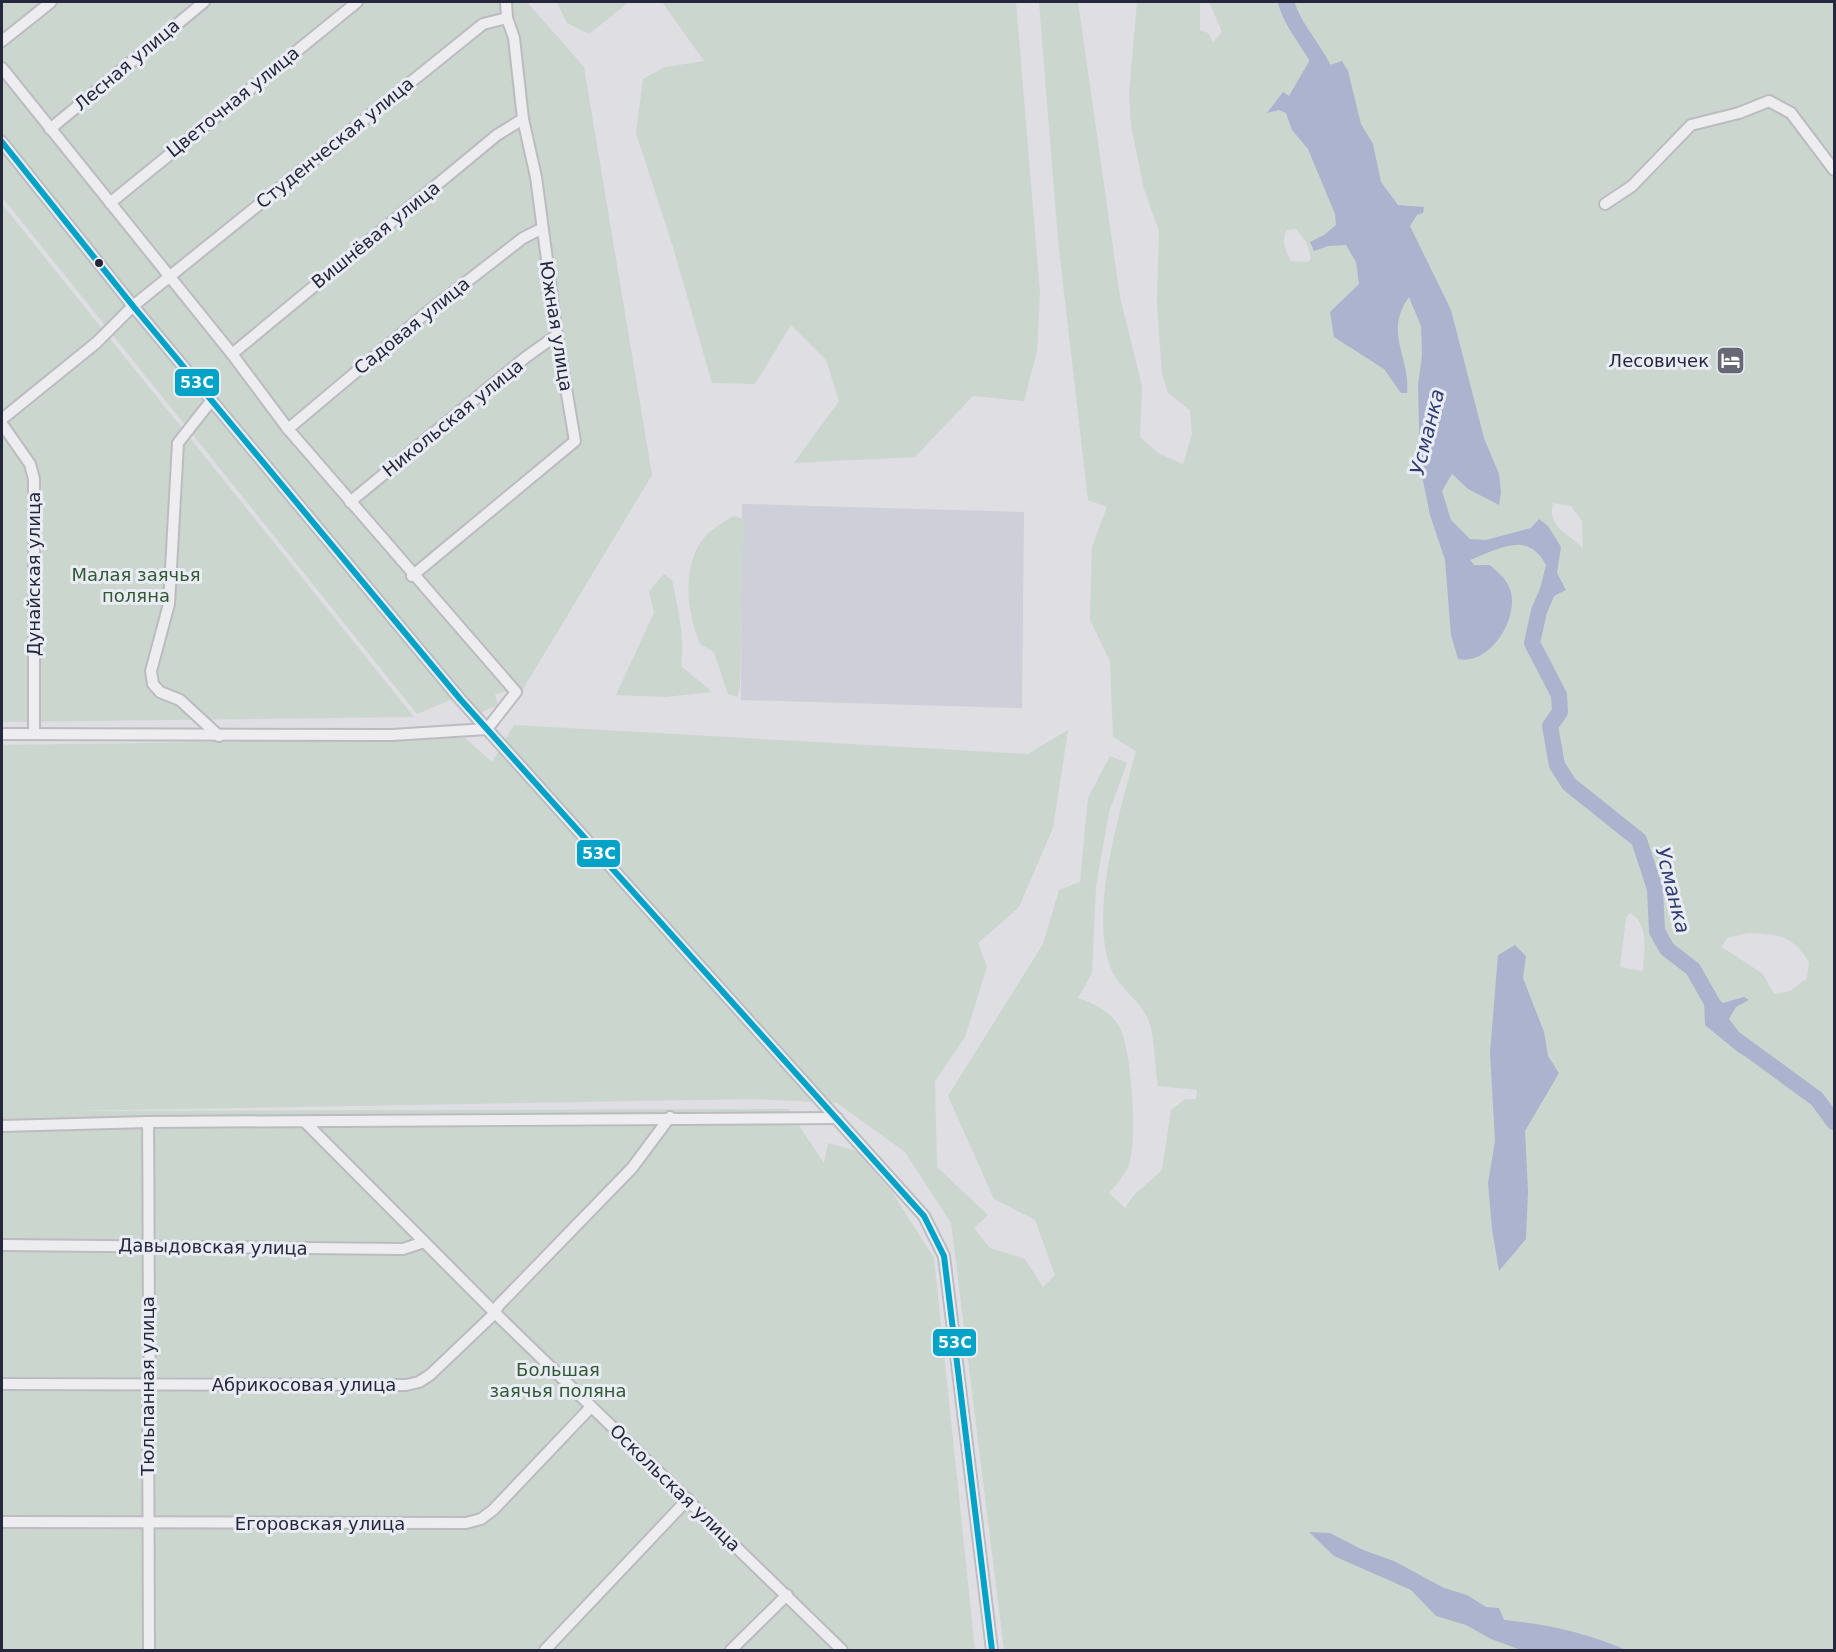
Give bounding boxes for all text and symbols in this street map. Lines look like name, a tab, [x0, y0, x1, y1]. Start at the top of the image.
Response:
street label: Лесная улица	[70, 14, 184, 115]
street label: Цветочная улица	[162, 42, 303, 161]
street label: Студенческая улица	[252, 73, 418, 213]
street label: Вишнёвая улица	[307, 177, 444, 293]
unlabelled marker	[93, 257, 105, 269]
street label: Южная улица	[536, 259, 577, 393]
street label: Садовая улица	[350, 273, 474, 379]
hotel icon: Лесовичек	[1714, 345, 1746, 377]
place label: Лесовичек	[1609, 350, 1709, 371]
street label: Никольская улица	[378, 354, 527, 481]
line badge: 53С	[174, 368, 220, 397]
text: 53С	[180, 373, 214, 392]
water label: Усманка	[1405, 386, 1449, 478]
street label: Дунайская улица	[23, 492, 44, 656]
park label: Малая заячья поляна	[71, 564, 201, 606]
line badge: 53С	[576, 839, 621, 868]
text: 53С	[582, 844, 616, 863]
water label: Усманка	[1651, 844, 1695, 936]
street label: Давыдовская улица	[118, 1234, 308, 1259]
street label: Тюльпанная улица	[137, 1296, 158, 1477]
line badge: 53С	[932, 1328, 977, 1357]
text: 53С	[938, 1333, 972, 1352]
park label: Большая заячья поляна	[489, 1359, 627, 1401]
street label: Абрикосовая улица	[212, 1374, 396, 1395]
street label: Оскольская улица	[606, 1420, 745, 1555]
street label: Егоровская улица	[235, 1513, 405, 1534]

